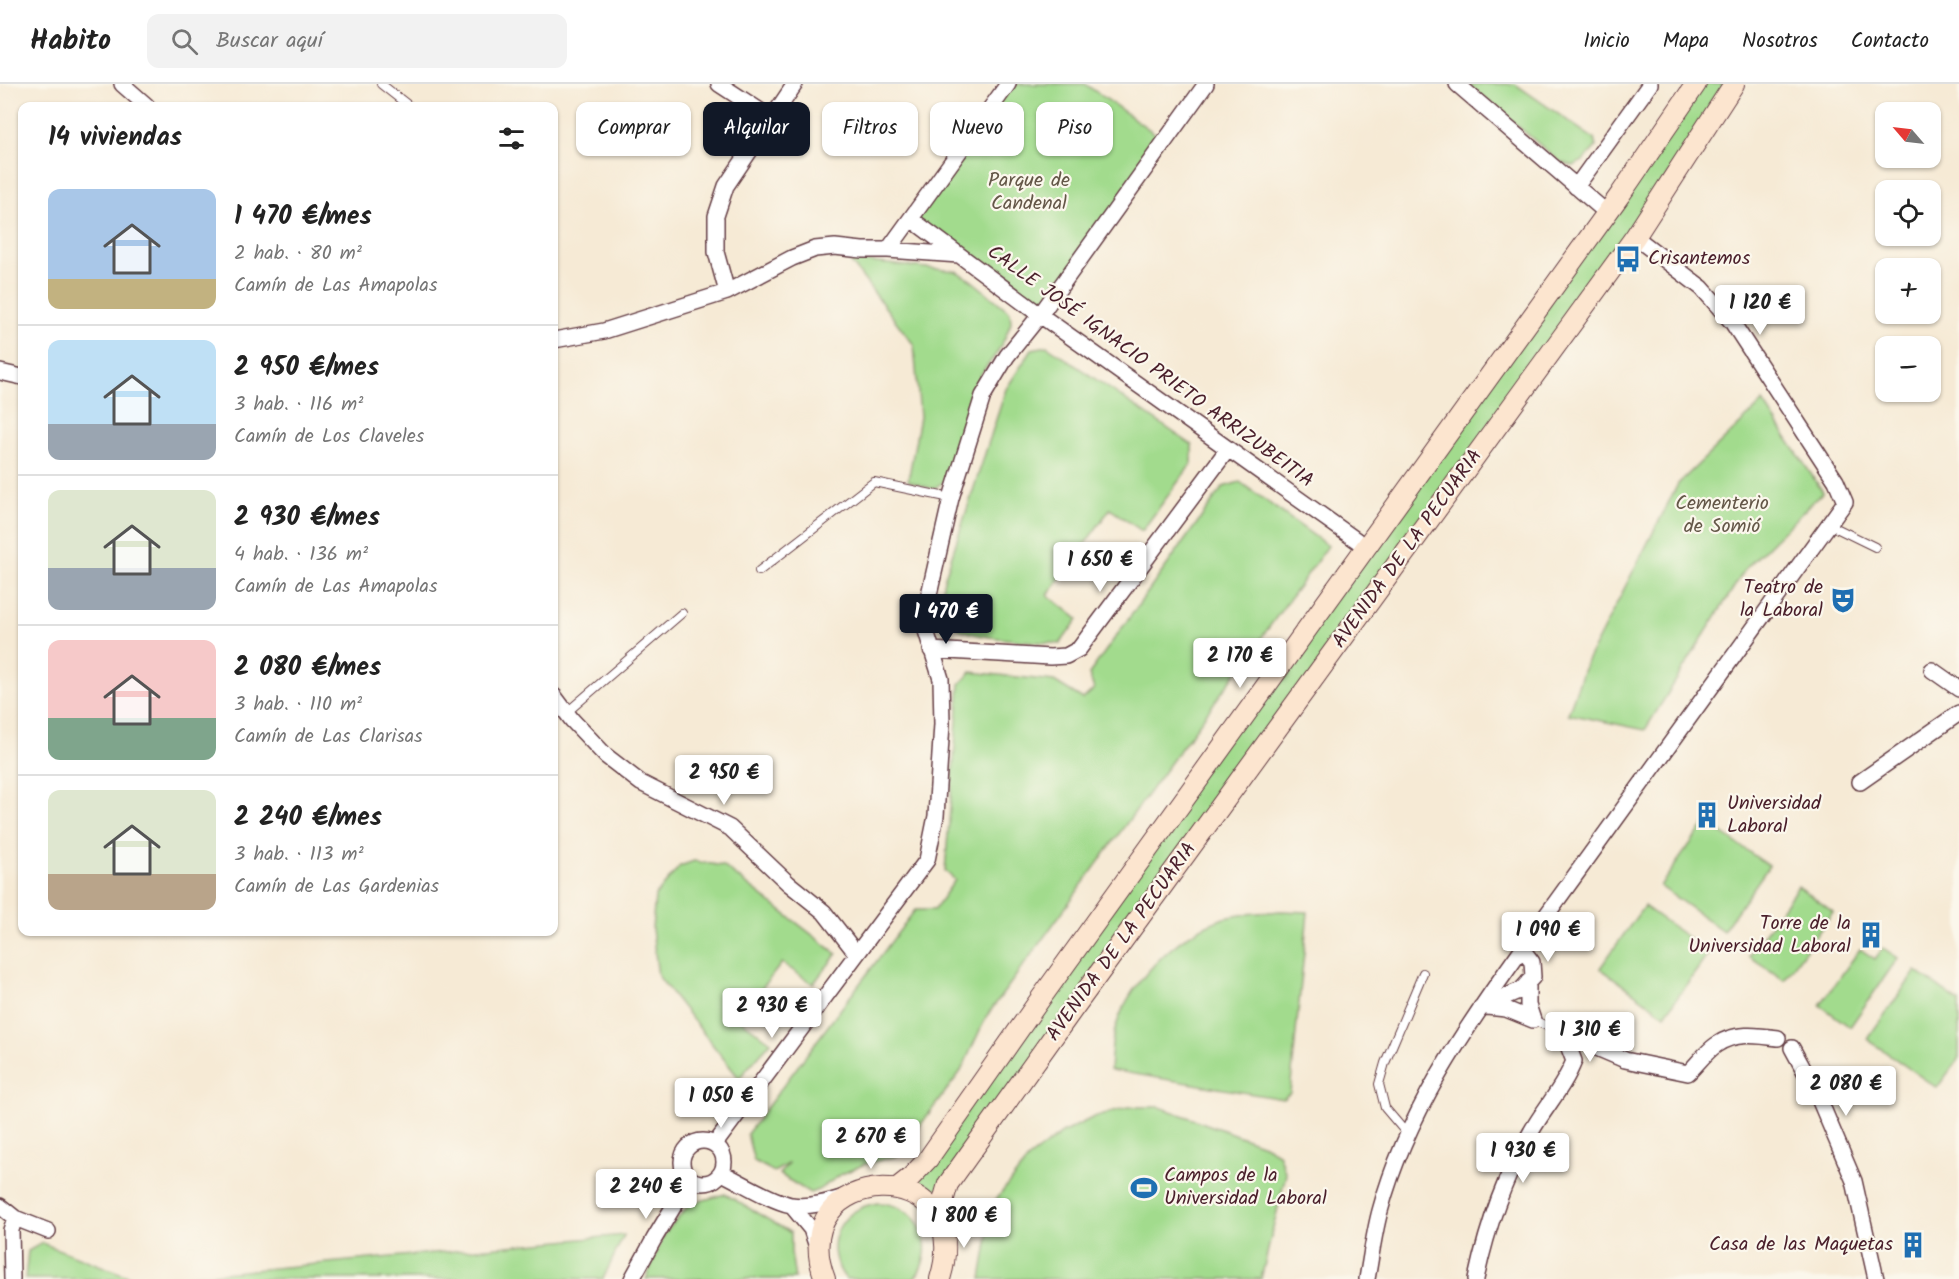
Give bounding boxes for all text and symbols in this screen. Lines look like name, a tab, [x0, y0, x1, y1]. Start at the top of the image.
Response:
search box	[147, 14, 567, 68]
text: Habito	[30, 19, 111, 64]
text: Buscar aquí	[216, 24, 323, 59]
icon: search	[168, 25, 201, 58]
text: Inicio	[1583, 25, 1630, 58]
text: Mapa	[1663, 25, 1709, 58]
text: Nosotros	[1742, 25, 1818, 58]
text: Contacto	[1851, 25, 1929, 58]
chip: Comprar	[576, 102, 691, 156]
chip: Alquilar	[703, 102, 810, 156]
chip: Filtros	[822, 102, 918, 156]
chip: Nuevo	[930, 102, 1024, 156]
chip: Piso	[1036, 102, 1113, 156]
north arrow	[1875, 102, 1941, 168]
map controls	[1875, 102, 1941, 402]
text: 14 viviendas	[48, 117, 182, 159]
icon: filters	[495, 122, 528, 155]
park label: Parque de Candenal	[988, 165, 1070, 220]
button: locate	[1875, 180, 1941, 246]
text: 1 470 €/mes	[234, 196, 372, 238]
icon: home	[96, 213, 168, 285]
street label: CALLE JOSÉ IGNACIO PRIETO ARRIZUBEITIA	[980, 237, 1320, 497]
text: 2 hab. · 80 m²	[234, 238, 362, 270]
place label: Crisantemos	[1648, 243, 1751, 275]
bus stop icon: Crisantemos	[1613, 244, 1643, 274]
button: +	[1875, 258, 1941, 324]
text: Camín de Las Amapolas	[234, 270, 437, 302]
pin: 1 120 €	[1705, 285, 1815, 336]
text: 1 120 €	[1729, 288, 1791, 320]
button: −	[1875, 336, 1941, 402]
text: 2 950 €/mes	[234, 347, 379, 389]
icon: home	[96, 364, 168, 436]
text: 3 hab. · 116 m²	[234, 389, 363, 421]
text: Camín de Los Claveles	[234, 421, 424, 453]
street label: AVENIDA DE LA PECUARIA	[1325, 443, 1491, 655]
park label: Cementerio de Somió	[1675, 488, 1769, 543]
text: 2 930 €/mes	[234, 497, 380, 539]
icon: home	[96, 514, 168, 586]
text: 4 hab. · 136 m²	[234, 539, 368, 571]
pin: 1 650 €	[1045, 542, 1155, 593]
text: 1 650 €	[1067, 545, 1133, 577]
text: Camín de Las Amapolas	[234, 571, 437, 603]
place label: Teatro de la Laboral	[1740, 572, 1823, 627]
theatre icon: Teatro de la Laboral	[1828, 585, 1858, 615]
pin: 1 470 €	[891, 594, 1001, 645]
text: 1 470 €	[914, 597, 978, 629]
pin: 2 170 €	[1185, 638, 1295, 689]
text: 2 170 €	[1207, 641, 1273, 673]
text: 2 080 €/mes	[234, 647, 381, 689]
icon: home	[96, 664, 168, 736]
text: 3 hab. · 110 m²	[234, 689, 362, 721]
text: Camín de Las Clarisas	[234, 721, 423, 753]
pin: 2 950 €	[669, 755, 779, 806]
text: 2 950 €	[689, 758, 759, 790]
place label: Universidad Laboral	[1727, 788, 1822, 843]
text: 2 240 €/mes	[234, 797, 382, 839]
building icon: Universidad Laboral	[1692, 800, 1722, 830]
icon: home	[96, 814, 168, 886]
street label: AVENIDA DE LA PECUARIA	[1039, 836, 1205, 1048]
text: 3 hab. · 113 m²	[234, 839, 364, 871]
text: Camín de Las Gardenias	[234, 871, 439, 903]
place label: Torre de la Universidad Laboral	[1688, 908, 1851, 963]
pin: 1 090 €	[1493, 912, 1603, 963]
text: 1 090 €	[1516, 915, 1580, 947]
building icon: Torre de la Universidad Laboral	[1856, 920, 1886, 950]
pin: 2 930 €	[717, 988, 827, 1039]
text: 2 930 €	[736, 991, 808, 1023]
pin: 1 310 €	[1535, 1012, 1645, 1063]
text: 1 310 €	[1559, 1015, 1621, 1047]
pin: 2 080 €	[1791, 1066, 1901, 1117]
text: 2 080 €	[1810, 1069, 1882, 1101]
pin: 1 050 €	[666, 1078, 776, 1129]
text: 1 050 €	[689, 1081, 753, 1113]
pin: 2 670 €	[816, 1119, 926, 1170]
text: 2 670 €	[836, 1122, 906, 1154]
pin: 1 930 €	[1468, 1133, 1578, 1184]
text: 1 930 €	[1490, 1136, 1556, 1168]
place label: Campos de la Universidad Laboral	[1164, 1160, 1327, 1215]
pin: 2 240 €	[591, 1169, 701, 1220]
text: 2 240 €	[610, 1172, 682, 1204]
sports icon: Campos de la Universidad Laboral	[1129, 1173, 1159, 1203]
pin: 1 800 €	[909, 1198, 1019, 1249]
text: 1 800 €	[931, 1201, 997, 1233]
place label: Casa de las Maquetas	[1709, 1229, 1893, 1261]
building icon: Casa de las Maquetas	[1898, 1230, 1928, 1260]

